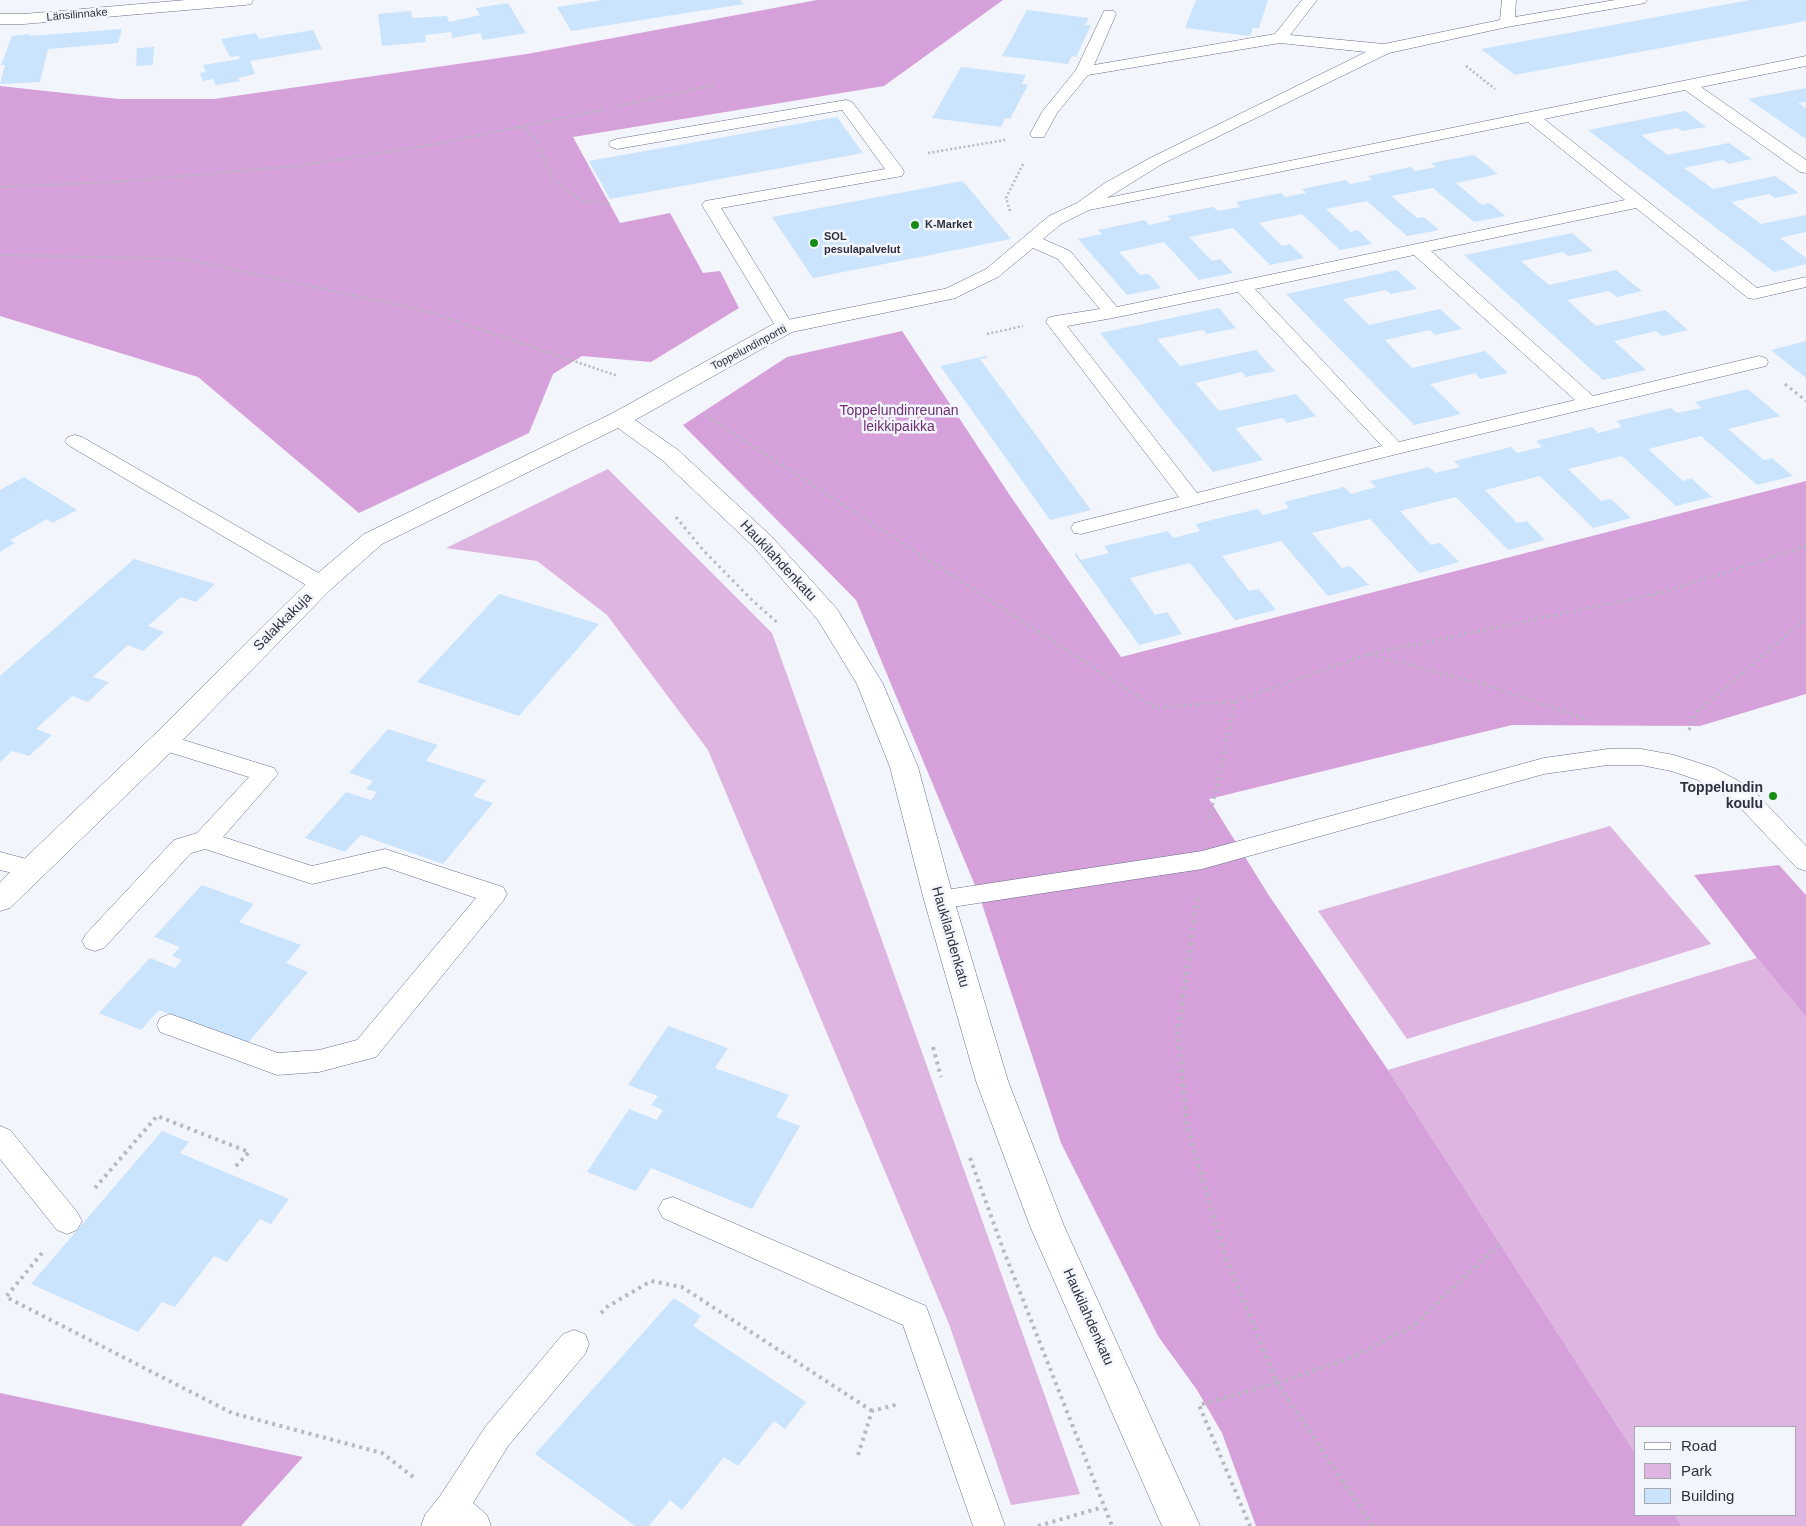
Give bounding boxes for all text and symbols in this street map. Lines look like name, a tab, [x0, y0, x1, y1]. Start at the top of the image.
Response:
street label: Länsilinnake	[46, 6, 108, 24]
place label: K-Market	[925, 218, 972, 232]
marker: K-Market	[909, 219, 921, 231]
place label: SOL pesulapalvelut	[824, 230, 900, 256]
marker: SOL pesulapalvelut	[808, 237, 820, 249]
street label: Toppelundinportti	[709, 323, 789, 373]
park label: Toppelundinreunan leikkipaikka	[839, 403, 959, 436]
street label: Haukilahdenkatu	[736, 517, 820, 605]
street label: Salakkakuja	[250, 589, 316, 655]
place label: Toppelundin koulu	[1680, 780, 1763, 812]
marker: Toppelundin koulu	[1767, 790, 1779, 802]
street label: Haukilahdenkatu	[928, 885, 972, 989]
street label: Haukilahdenkatu	[1059, 1266, 1117, 1368]
legend	[1634, 1426, 1796, 1516]
text: Road	[1681, 1437, 1717, 1454]
text: Park	[1681, 1462, 1712, 1479]
text: Building	[1681, 1487, 1734, 1504]

